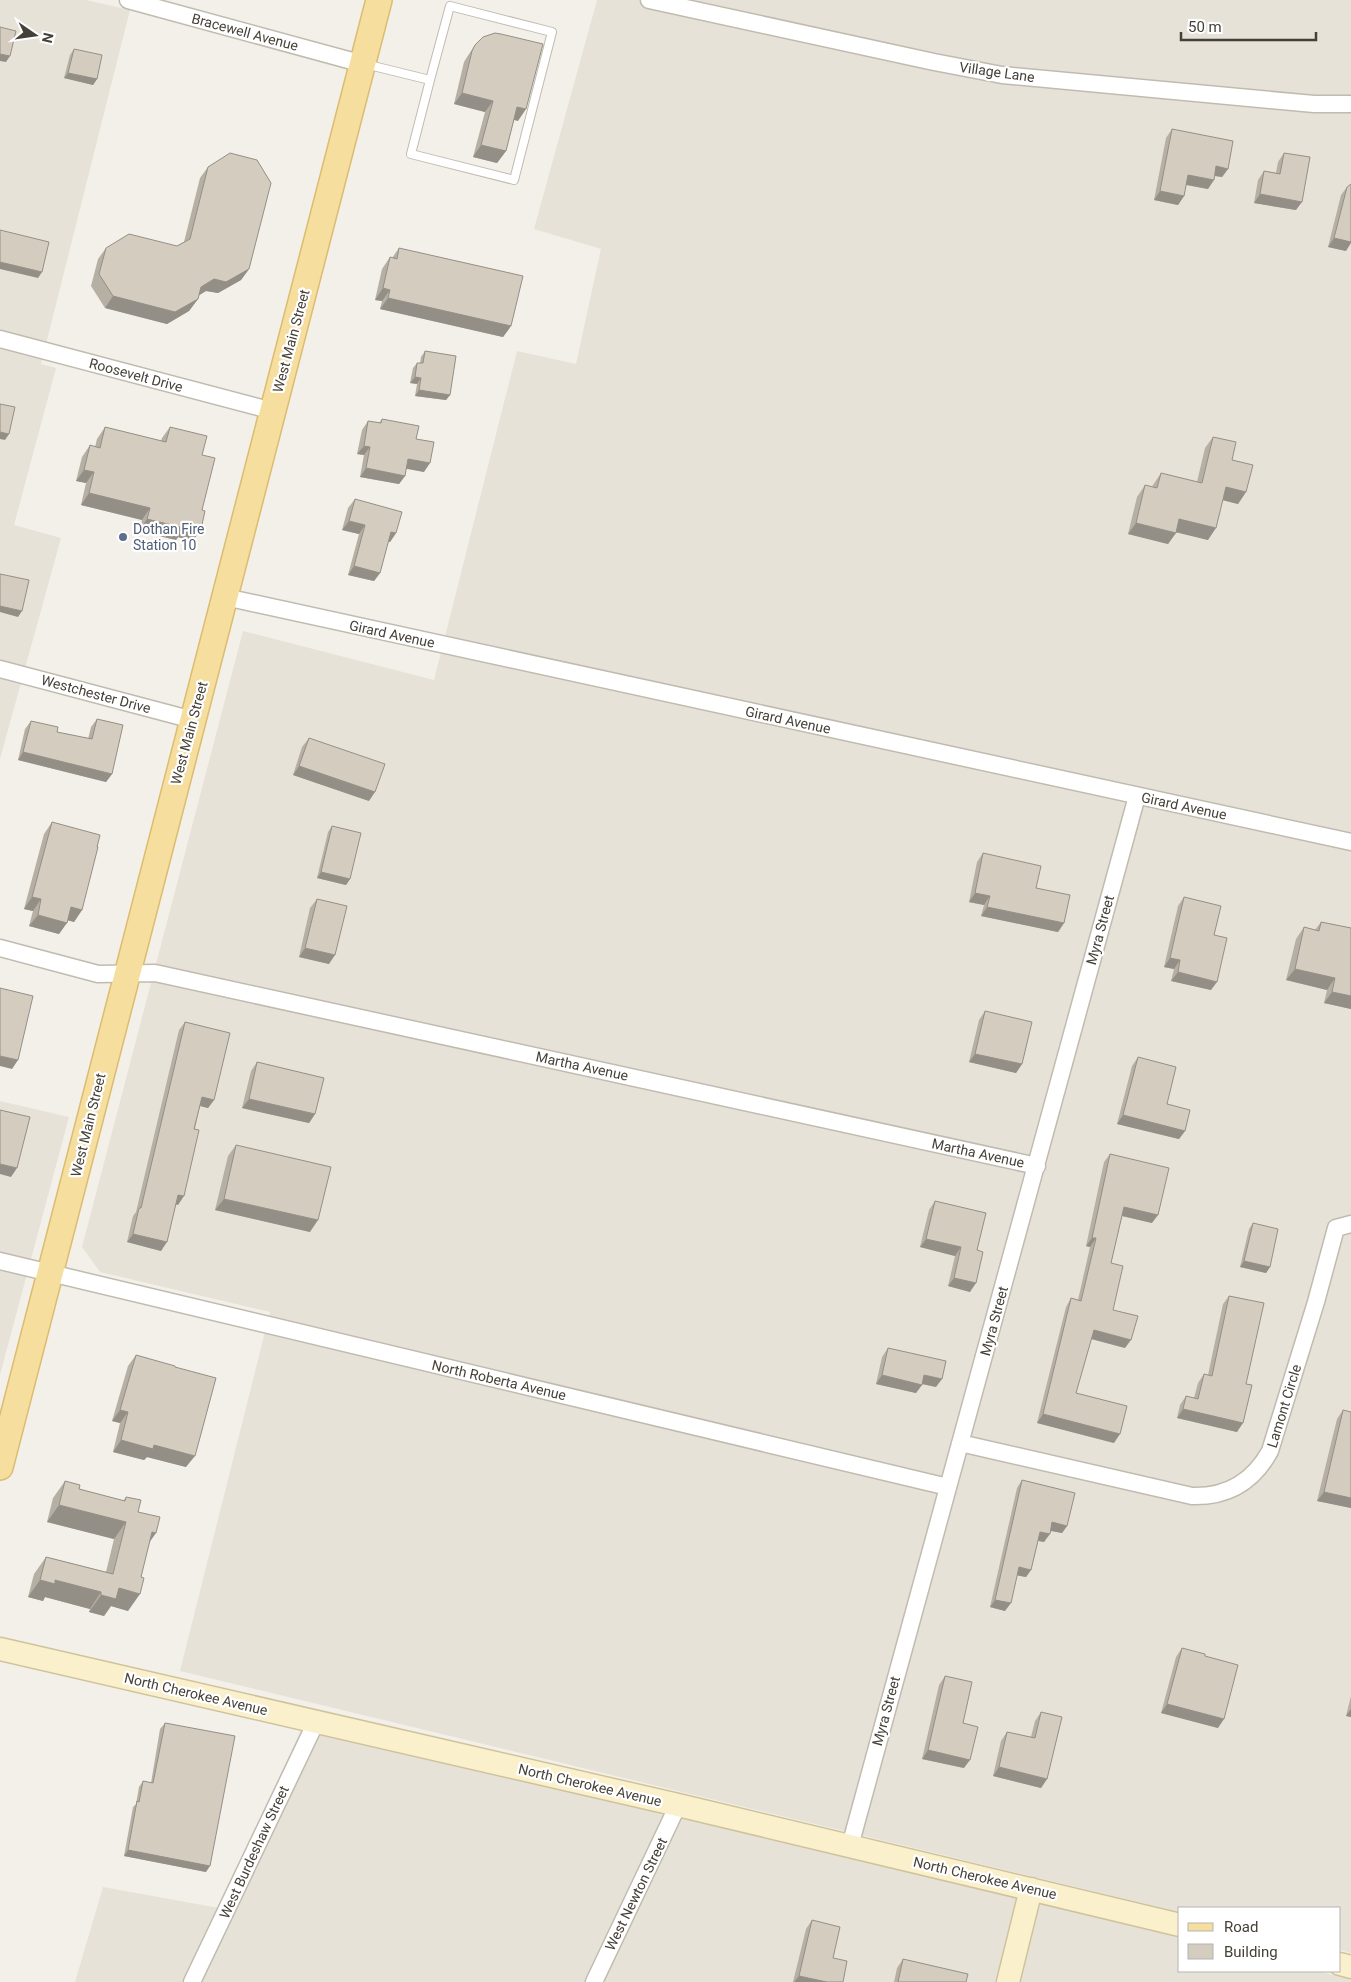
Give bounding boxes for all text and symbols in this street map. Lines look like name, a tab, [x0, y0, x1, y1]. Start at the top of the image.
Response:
north arrow	[10, 10, 60, 60]
street label: Bracewell Avenue	[190, 10, 300, 54]
scale bar	[1181, 10, 1316, 42]
text: 50 m	[1188, 18, 1222, 36]
text: N	[39, 31, 57, 45]
street label: Village Lane	[958, 59, 1036, 85]
street label: West Main Street	[270, 287, 313, 394]
street label: Roosevelt Drive	[87, 355, 185, 395]
place label: Dothan Fire Station 10	[133, 521, 204, 553]
marker: Dothan Fire Station 10	[117, 531, 129, 543]
street label: Girard Avenue	[348, 617, 436, 651]
street label: Westchester Drive	[39, 672, 153, 716]
street label: West Main Street	[168, 679, 211, 786]
street label: Girard Avenue	[744, 703, 832, 737]
street label: Girard Avenue	[1140, 789, 1228, 823]
street label: Myra Street	[1083, 893, 1117, 967]
street label: Martha Avenue	[534, 1048, 630, 1084]
street label: West Main Street	[67, 1071, 109, 1179]
street label: Martha Avenue	[930, 1135, 1026, 1171]
street label: Myra Street	[977, 1284, 1011, 1358]
street label: North Roberta Avenue	[430, 1357, 568, 1403]
street label: Lamont Circle	[1264, 1362, 1304, 1450]
street label: North Cherokee Avenue	[123, 1670, 269, 1718]
street label: Myra Street	[869, 1674, 903, 1748]
street label: North Cherokee Avenue	[517, 1761, 663, 1809]
street label: West Burdeshaw Street	[216, 1783, 292, 1921]
street label: West Newton Street	[602, 1835, 670, 1953]
street label: North Cherokee Avenue	[912, 1854, 1058, 1902]
legend	[1178, 1907, 1341, 1972]
text: Road	[1224, 1918, 1258, 1936]
text: Building	[1224, 1943, 1278, 1961]

